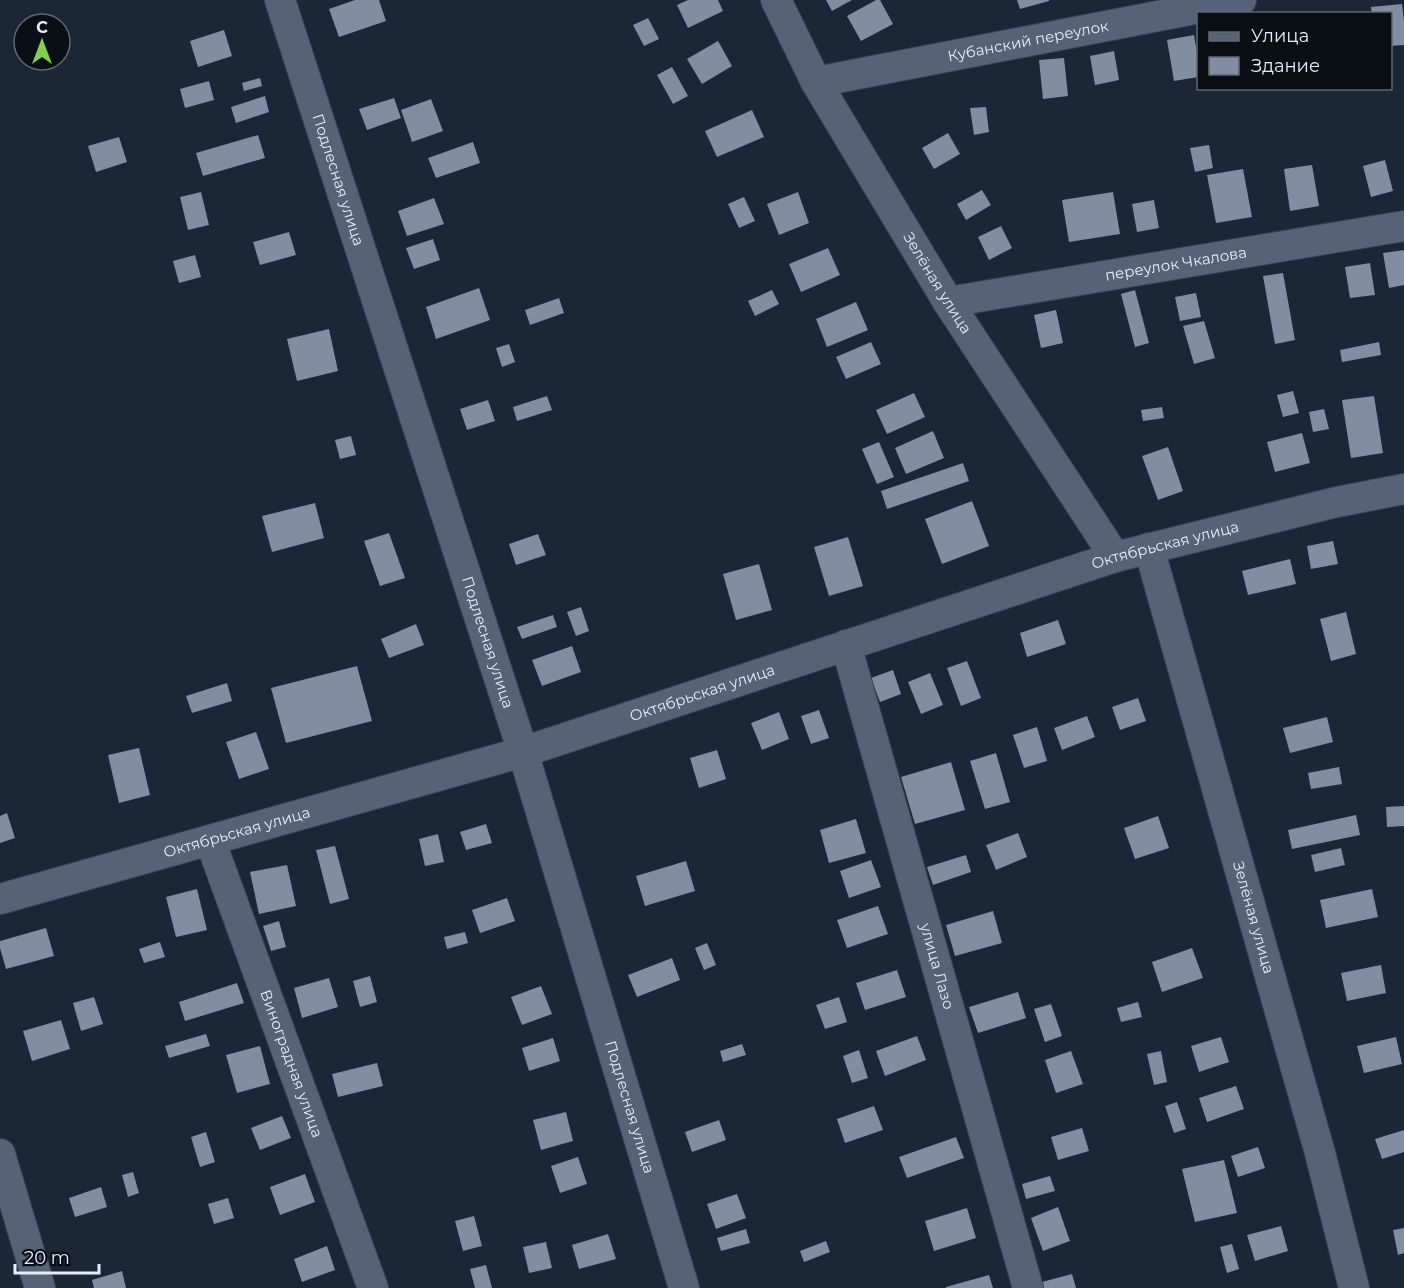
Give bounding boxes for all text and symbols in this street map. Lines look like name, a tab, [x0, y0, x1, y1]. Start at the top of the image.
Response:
north arrow	[12, 12, 72, 72]
legend	[1197, 12, 1392, 90]
street label: Кубанский переулок	[946, 16, 1110, 65]
text: С	[36, 18, 48, 37]
text: Улица	[1251, 25, 1309, 47]
text: Здание	[1251, 55, 1320, 77]
street label: Подлесная улица	[308, 111, 369, 248]
street label: Зелёная улица	[899, 228, 976, 337]
street label: переулок Чкалова	[1103, 242, 1248, 285]
street label: Октябрьская улица	[1089, 517, 1241, 573]
street label: Подлесная улица	[458, 574, 518, 711]
street label: Октябрьская улица	[627, 660, 777, 725]
street label: Октябрьская улица	[161, 802, 312, 862]
street label: Зелёная улица	[1229, 859, 1279, 976]
street label: улица Лазо	[916, 920, 959, 1012]
street label: Виноградная улица	[256, 987, 327, 1140]
street label: Подлесная улица	[601, 1038, 659, 1176]
scale bar	[15, 1237, 99, 1275]
text: 20 m	[24, 1247, 70, 1269]

